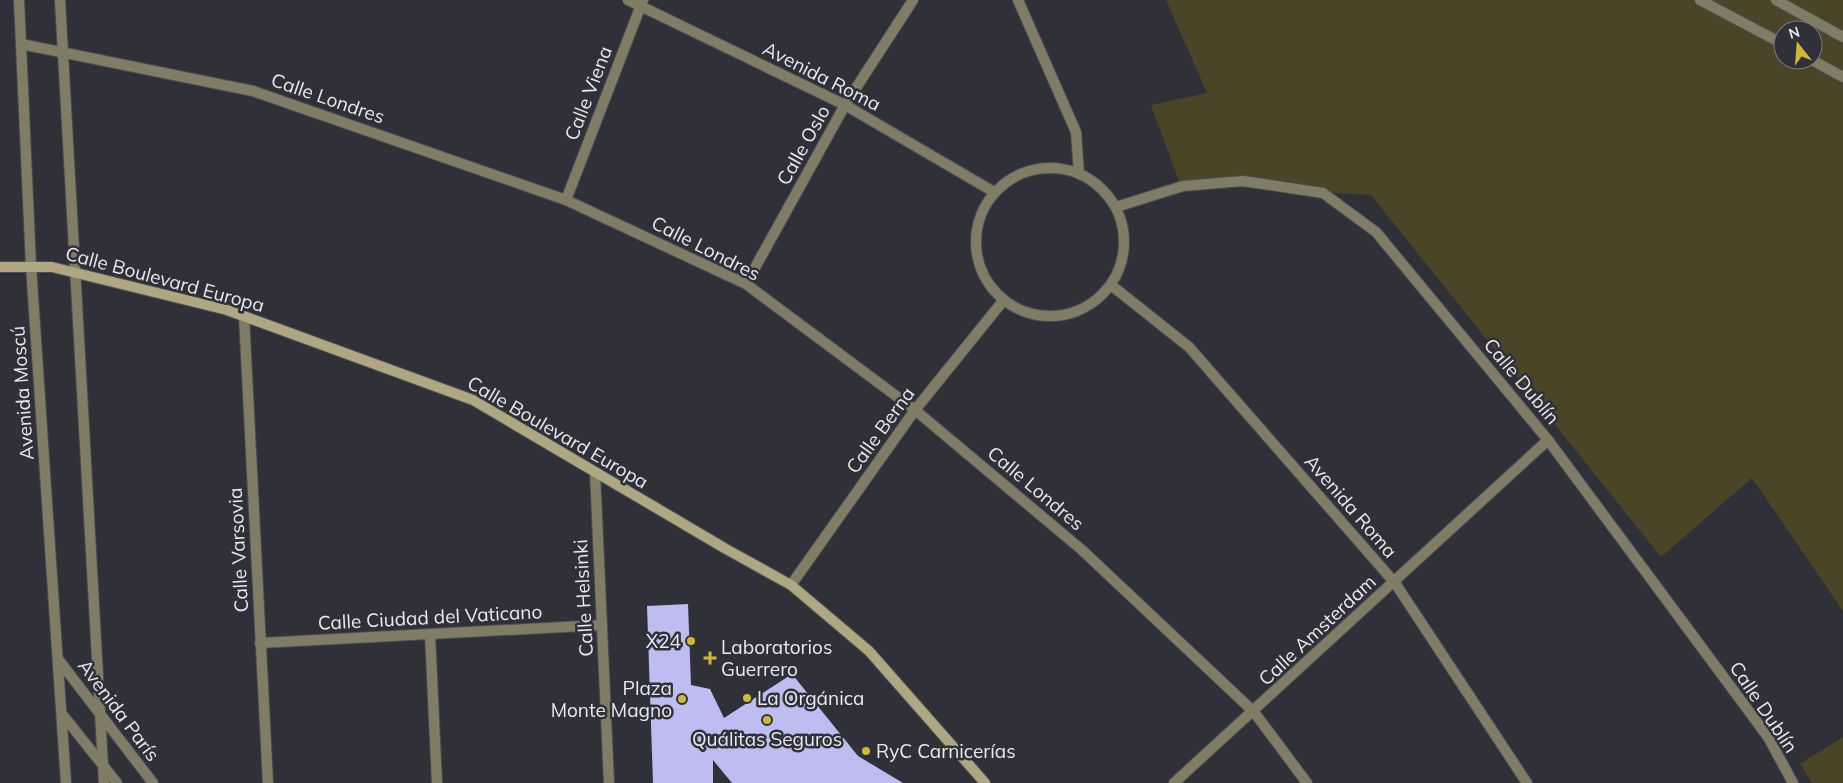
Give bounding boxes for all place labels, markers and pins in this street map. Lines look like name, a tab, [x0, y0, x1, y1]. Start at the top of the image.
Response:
place label: X24	[646, 629, 681, 653]
marker: X24	[685, 635, 697, 647]
place label: Laboratorios Guerrero	[721, 635, 832, 681]
marker: Laboratorios Guerrero	[703, 651, 717, 665]
place label: Plaza Monte Magno	[551, 676, 672, 722]
place label: La Orgánica	[757, 686, 864, 710]
marker: La Orgánica	[741, 692, 753, 704]
marker: Plaza Monte Magno	[676, 693, 688, 705]
marker: Quálitas Seguros	[761, 714, 773, 726]
place label: Quálitas Seguros	[692, 727, 842, 751]
place label: RyC Carnicerías	[876, 739, 1016, 763]
marker: RyC Carnicerías	[860, 745, 872, 757]

